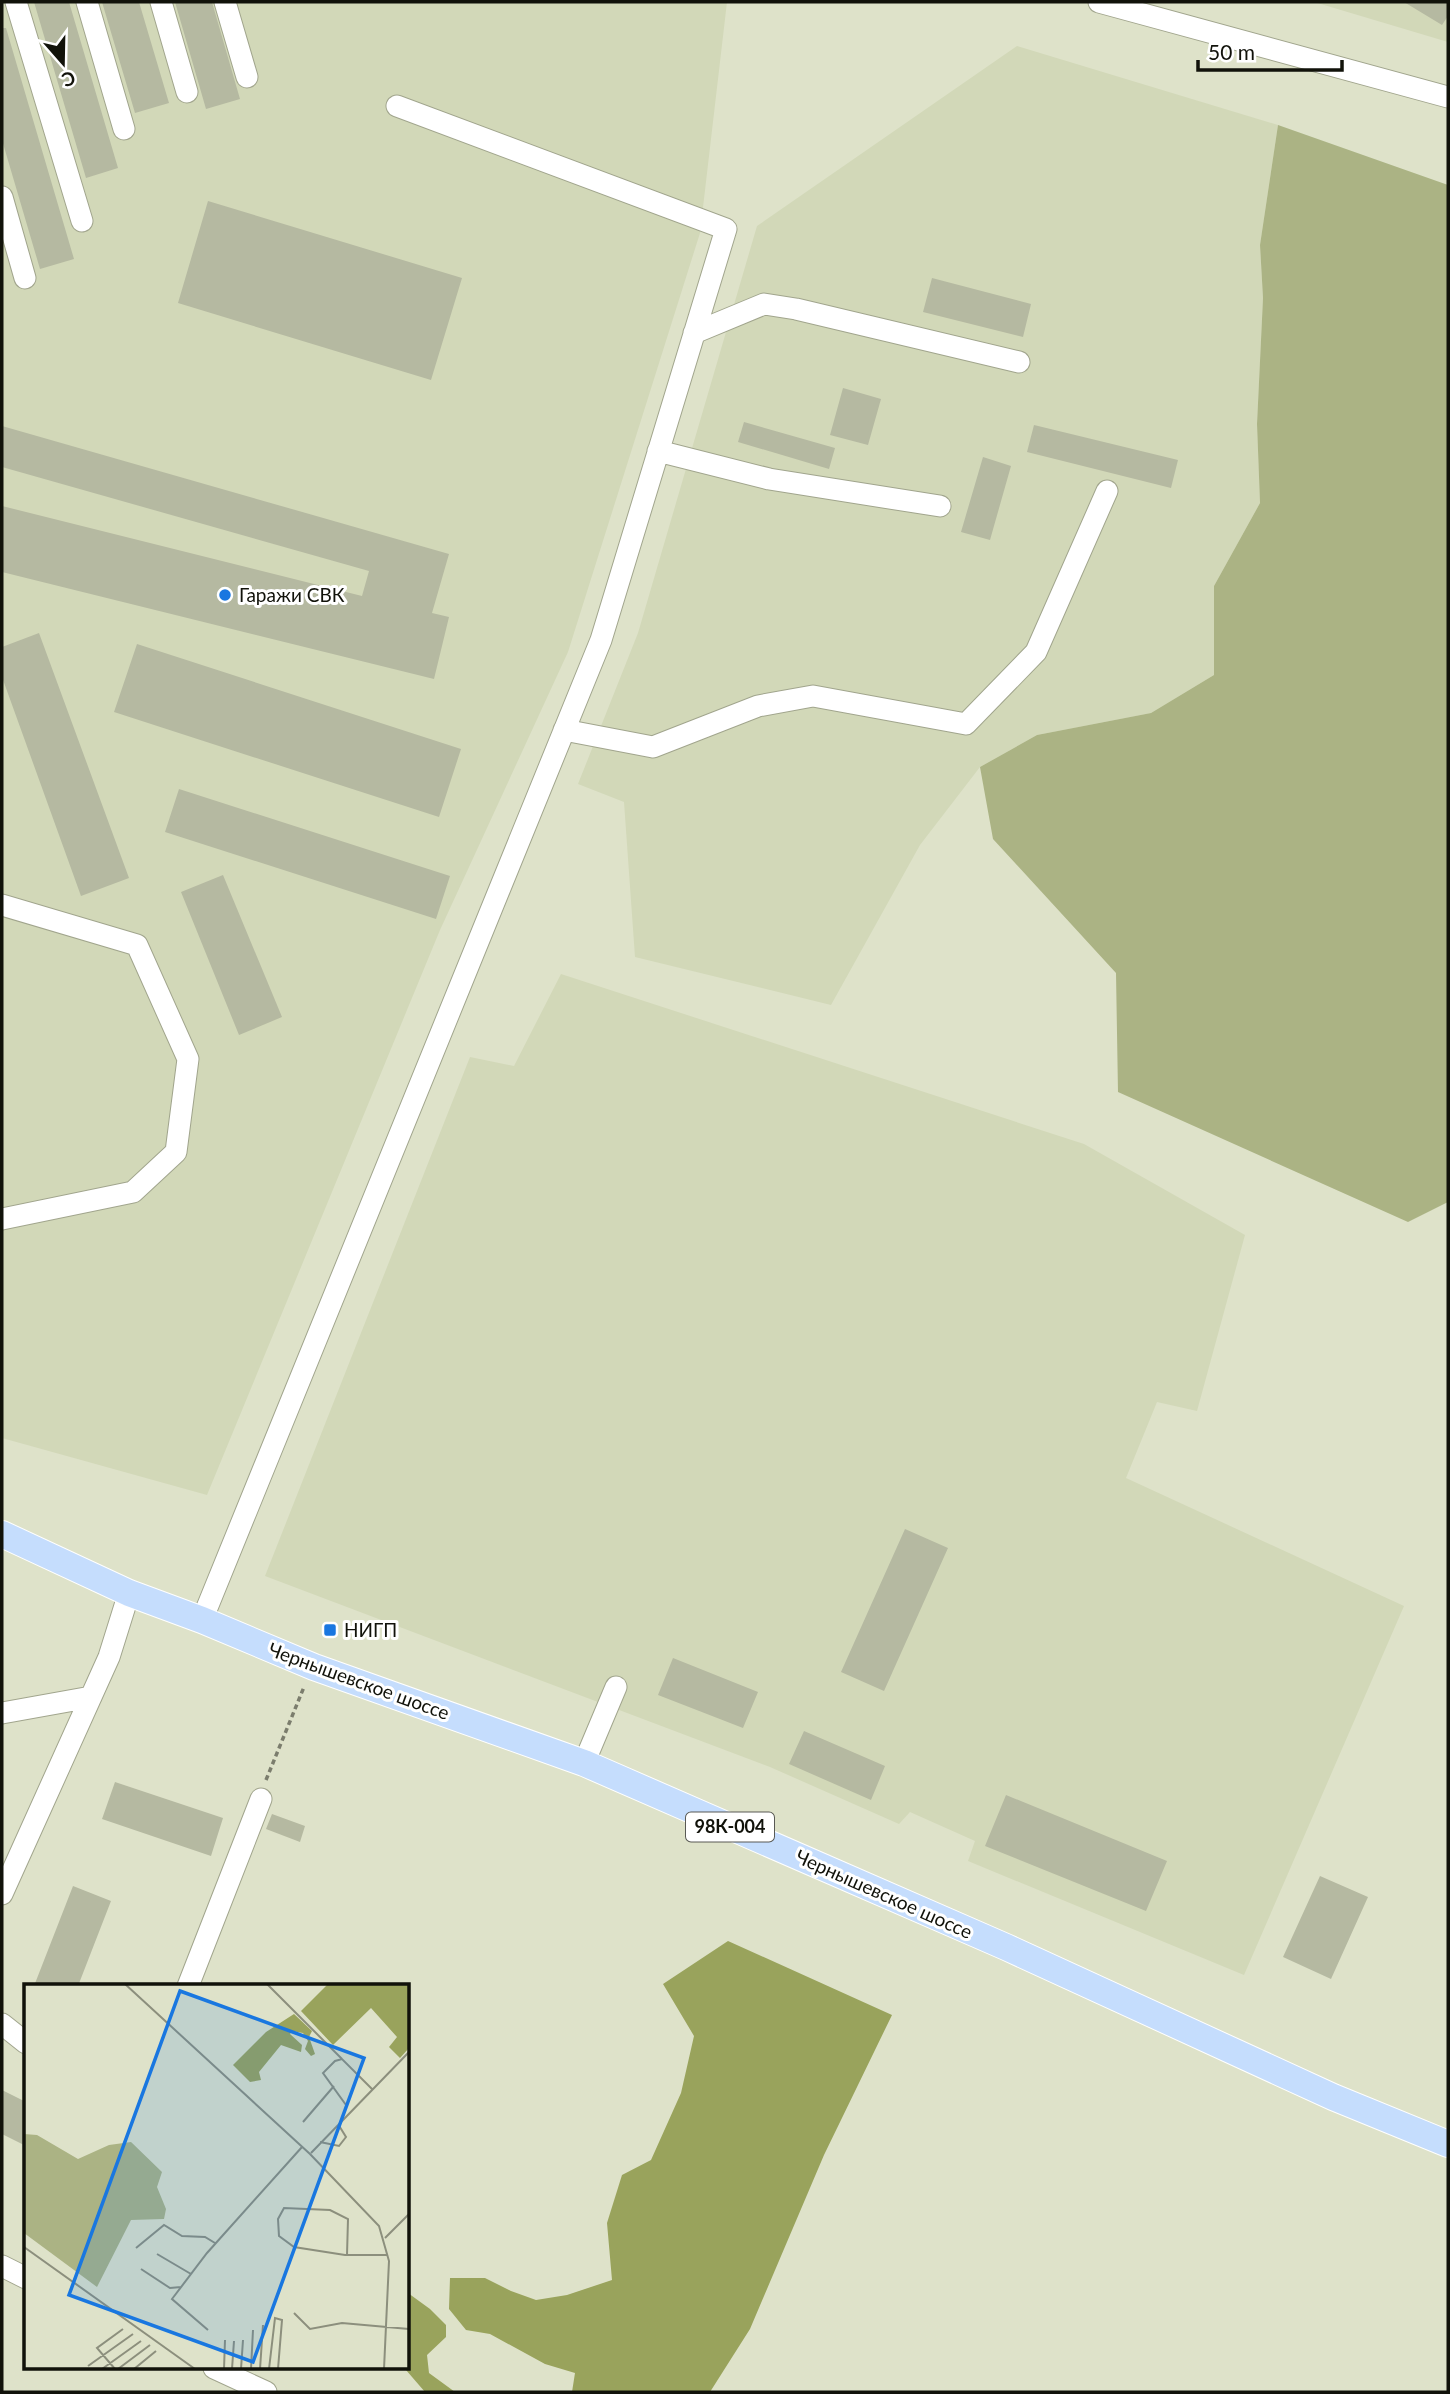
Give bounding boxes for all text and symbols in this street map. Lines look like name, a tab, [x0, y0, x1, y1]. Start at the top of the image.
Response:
north arrow	[28, 28, 98, 98]
scale bar	[1198, 28, 1342, 72]
text: 50 m	[1208, 39, 1255, 64]
text: С	[59, 66, 79, 93]
place label: Гаражи СВК	[239, 583, 345, 606]
marker: Гаражи СВК	[217, 587, 233, 603]
place label: НИГП	[344, 1618, 397, 1641]
marker: НИГП	[322, 1622, 338, 1638]
street label: Чернышевское шоссе	[266, 1637, 453, 1724]
road number: 98К-004	[686, 1812, 774, 1842]
street label: Чернышевское шоссе	[792, 1844, 976, 1943]
inset map	[24, 1984, 410, 2370]

